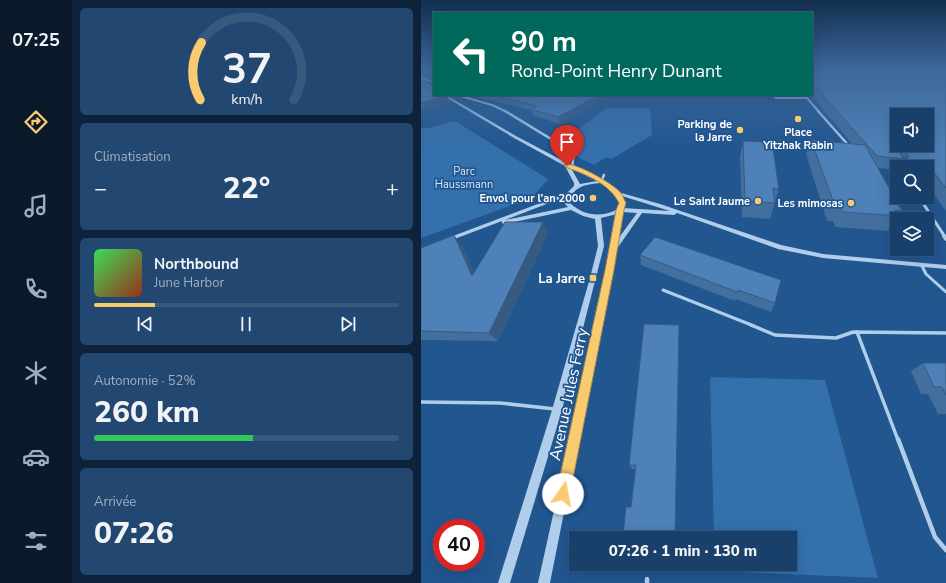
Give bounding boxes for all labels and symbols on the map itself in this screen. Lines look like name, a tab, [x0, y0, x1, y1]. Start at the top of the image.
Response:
marker: Place Yitzhak Rabin	[793, 114, 803, 124]
place label: Parking de la Jarre	[677, 117, 732, 145]
pin	[550, 125, 584, 166]
marker: Parking de la Jarre	[735, 125, 745, 135]
place label: Place Yitzhak Rabin	[762, 125, 833, 153]
park label: Parc Haussmann	[435, 164, 493, 192]
place label: Envol pour l’an 2000	[479, 191, 585, 206]
marker: Envol pour l’an 2000	[588, 193, 598, 203]
place label: Le Saint Jaume	[674, 194, 750, 209]
marker: Le Saint Jaume	[753, 196, 763, 206]
place label: Les mimosas	[777, 196, 843, 211]
marker: Les mimosas	[846, 198, 856, 208]
place label: La Jarre	[538, 270, 585, 288]
marker: La Jarre	[588, 273, 598, 283]
street label: Avenue Jules Ferry	[544, 325, 594, 462]
position arrow	[542, 473, 584, 515]
speed limit sign: 40	[433, 519, 485, 571]

